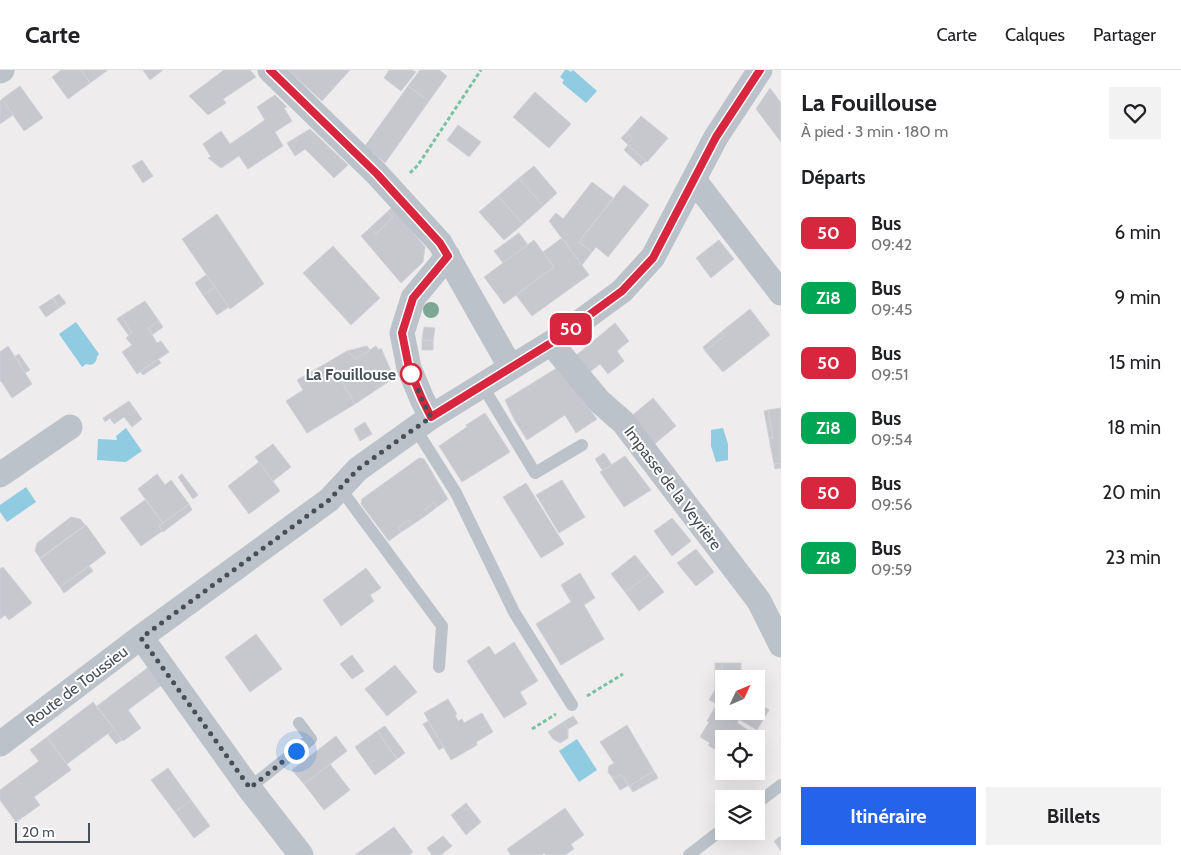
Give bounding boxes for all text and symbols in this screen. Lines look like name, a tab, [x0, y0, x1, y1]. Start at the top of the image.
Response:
text: Carte	[25, 20, 80, 49]
text: Carte	[936, 24, 977, 46]
text: Calques	[1005, 24, 1065, 46]
text: Partager	[1093, 24, 1156, 46]
button: heart	[1109, 87, 1161, 139]
text: La Fouillouse	[801, 88, 937, 117]
text: À pied · 3 min · 180 m	[801, 122, 948, 141]
text: Départs	[801, 166, 866, 189]
text: Bus	[871, 212, 901, 235]
text: 6 min	[1115, 221, 1161, 244]
text: 50	[817, 222, 840, 244]
text: 09:42	[871, 235, 912, 254]
text: Bus	[871, 277, 901, 300]
text: 9 min	[1115, 286, 1161, 309]
text: Zi8	[816, 287, 841, 309]
text: 09:45	[871, 300, 913, 319]
line badge: 50	[548, 313, 594, 345]
text: 50	[560, 318, 582, 340]
text: Bus	[871, 342, 901, 365]
text: 15 min	[1109, 351, 1161, 374]
text: 50	[817, 352, 840, 374]
marker: La Fouillouse	[400, 363, 422, 385]
place label: La Fouillouse	[306, 365, 396, 384]
text: 09:51	[871, 365, 908, 384]
text: Bus	[871, 407, 901, 430]
text: 18 min	[1108, 416, 1161, 439]
text: Zi8	[816, 417, 841, 439]
street label: Impasse de la Veyrière	[620, 422, 726, 554]
text: 09:54	[871, 430, 913, 449]
text: Bus	[871, 472, 901, 495]
text: 20 min	[1102, 481, 1161, 504]
text: 50	[817, 482, 840, 504]
text: 09:56	[871, 495, 912, 514]
text: Bus	[871, 537, 901, 560]
text: 23 min	[1105, 546, 1161, 569]
text: Zi8	[816, 547, 841, 569]
text: 09:59	[871, 560, 912, 579]
street label: Route de Toussieu	[23, 642, 131, 730]
north arrow	[715, 670, 765, 720]
map controls	[715, 670, 765, 840]
button: locate	[715, 730, 765, 780]
your location	[284, 739, 309, 764]
button: Itinéraire	[801, 787, 976, 845]
button: Billets	[986, 787, 1161, 845]
button: layers	[715, 790, 765, 840]
scale bar	[15, 820, 90, 843]
text: 20 m	[22, 823, 55, 841]

